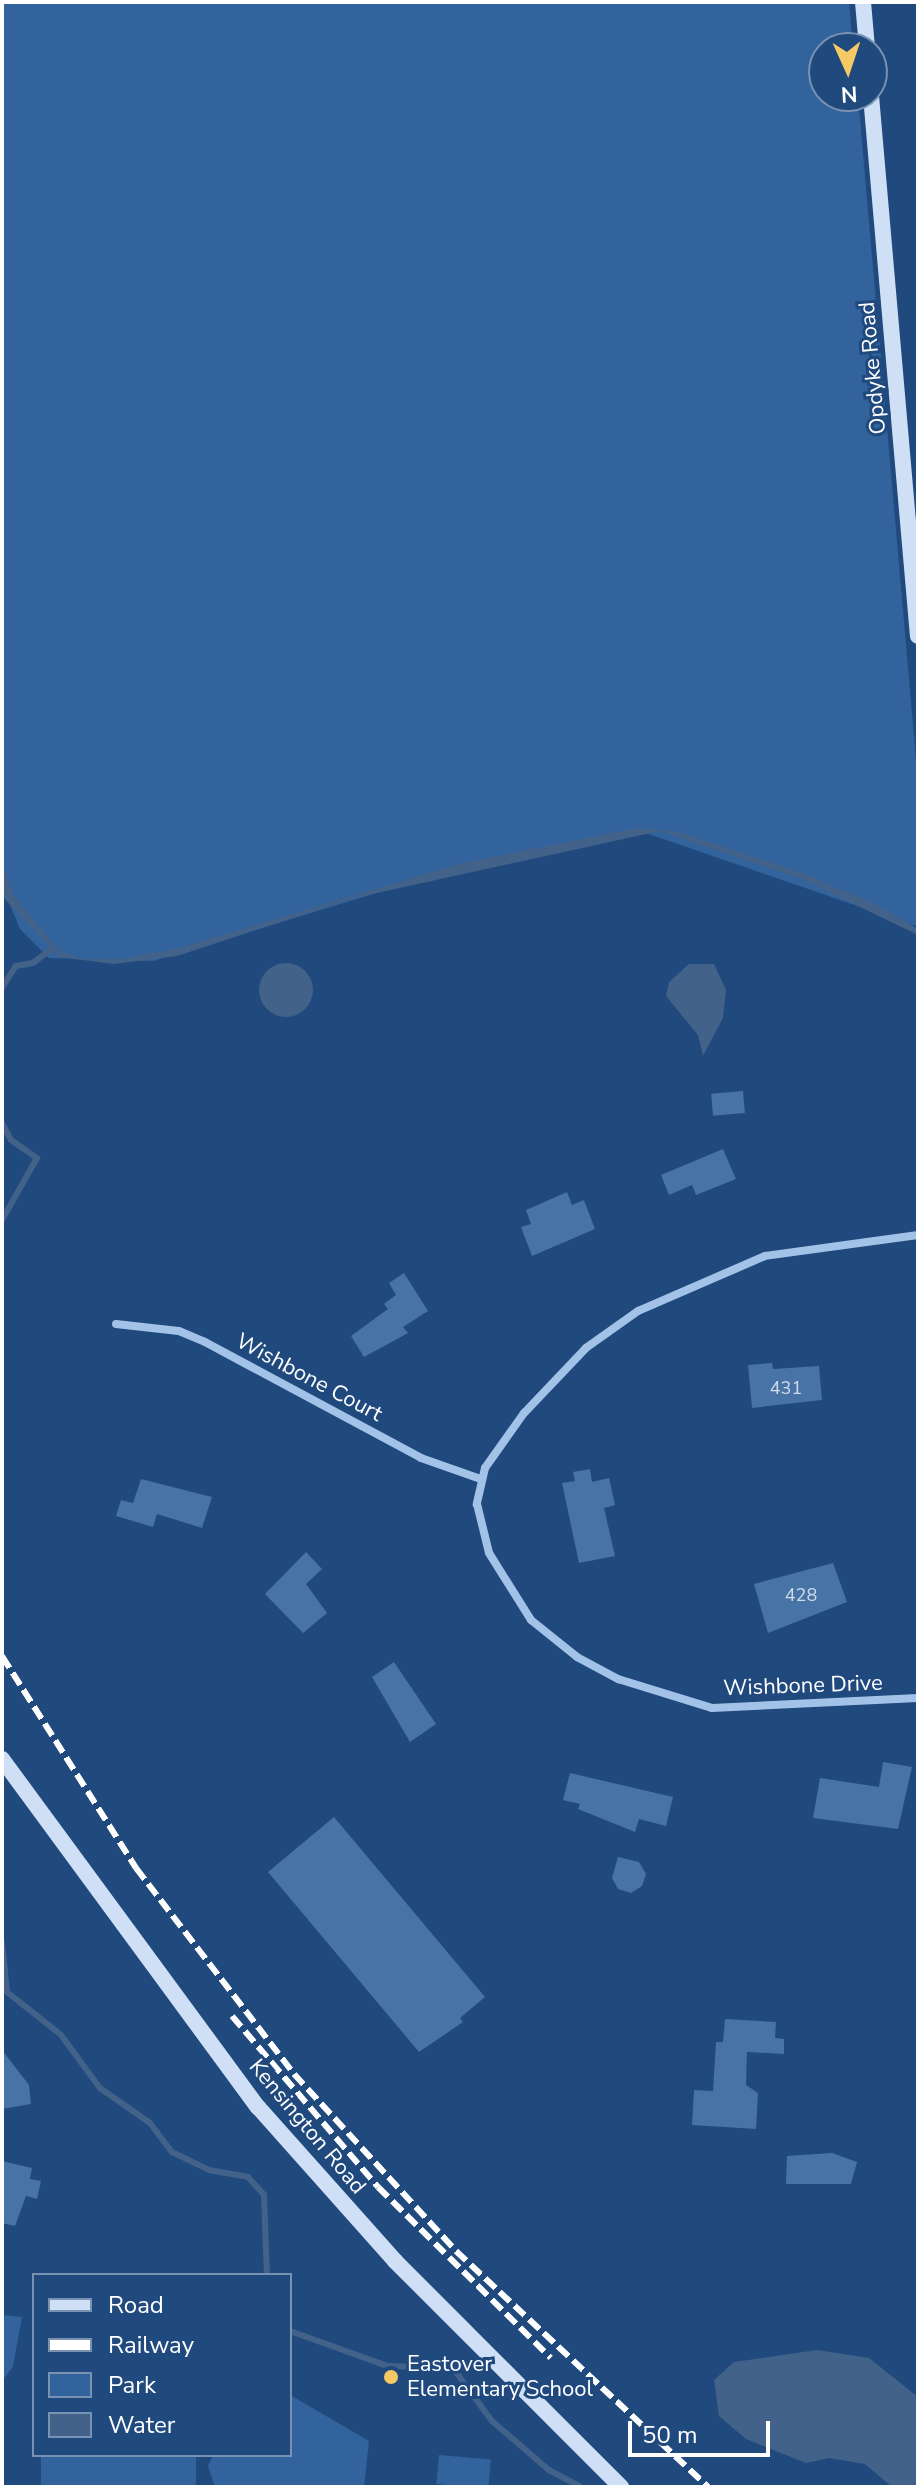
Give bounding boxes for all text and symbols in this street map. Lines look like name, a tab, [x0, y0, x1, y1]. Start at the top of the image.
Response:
north arrow	[808, 32, 888, 112]
text: N	[840, 79, 858, 109]
street label: Opdyke Road	[854, 301, 892, 435]
street label: Wishbone Court	[231, 1328, 387, 1428]
house number: 431	[770, 1377, 802, 1399]
house number: 428	[785, 1584, 817, 1606]
street label: Wishbone Drive	[723, 1670, 883, 1702]
street label: Kensington Road	[243, 2054, 371, 2200]
legend	[32, 2273, 292, 2457]
text: Road	[108, 2289, 164, 2321]
text: Railway	[108, 2329, 194, 2361]
place label: Eastover Elementary School	[407, 2351, 593, 2402]
marker: Eastover Elementary School	[382, 2368, 400, 2386]
text: Park	[108, 2369, 156, 2401]
scale bar	[632, 2405, 774, 2455]
text: Water	[108, 2409, 175, 2441]
text: 50 m	[642, 2419, 698, 2451]

